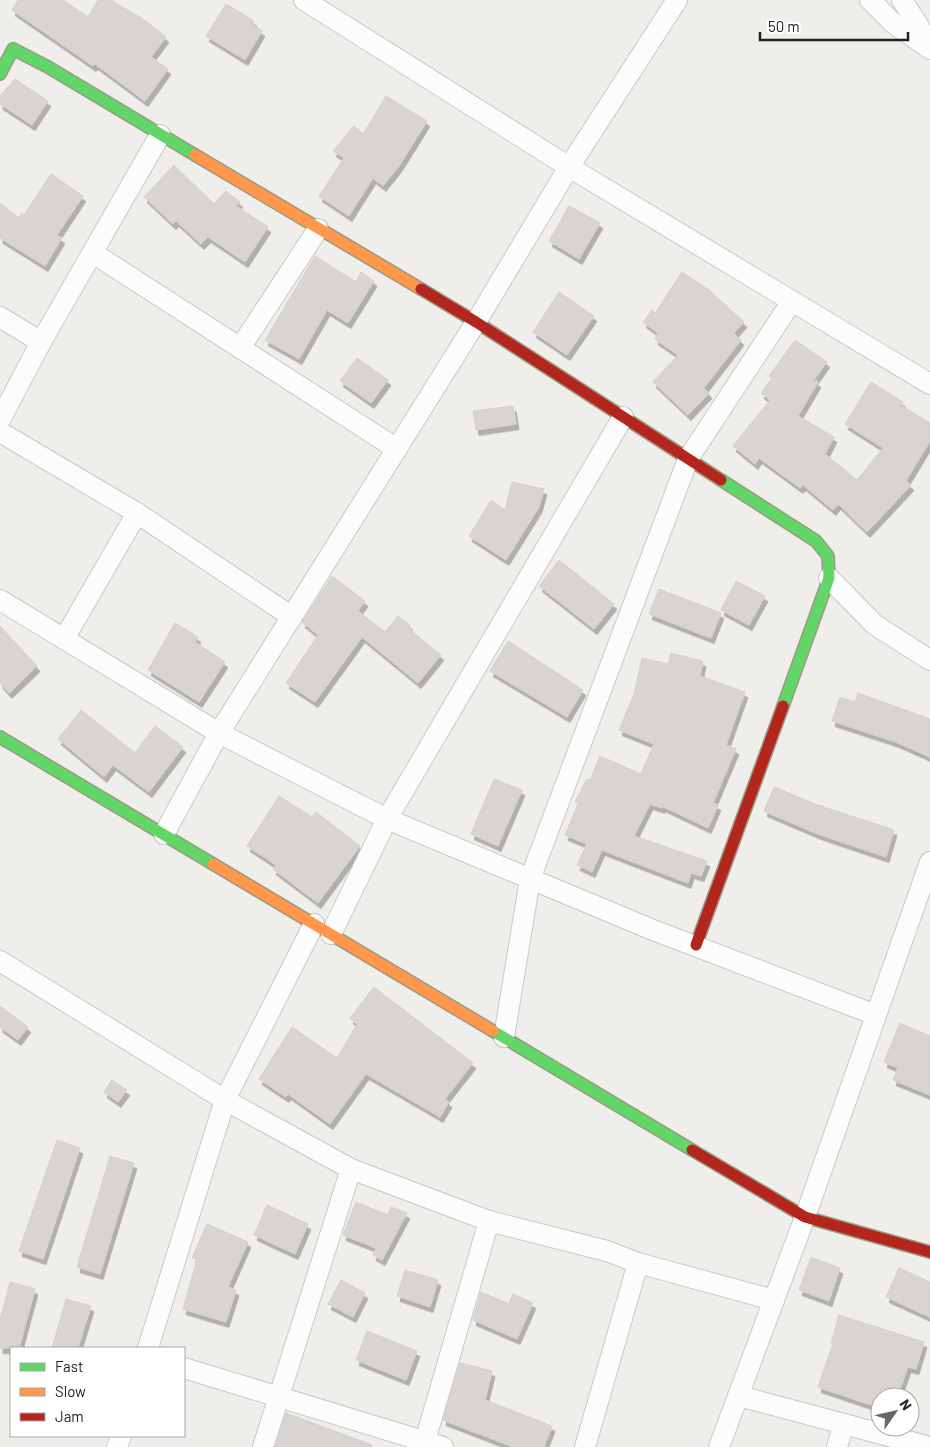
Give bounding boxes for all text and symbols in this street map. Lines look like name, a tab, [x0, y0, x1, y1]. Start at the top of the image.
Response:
scale bar	[760, 10, 908, 42]
text: 50 m	[768, 17, 800, 35]
legend	[10, 1347, 185, 1437]
text: Fast	[55, 1357, 83, 1375]
text: Slow	[55, 1382, 86, 1400]
north arrow	[870, 1387, 920, 1437]
text: N	[897, 1396, 916, 1413]
text: Jam	[55, 1407, 84, 1425]

